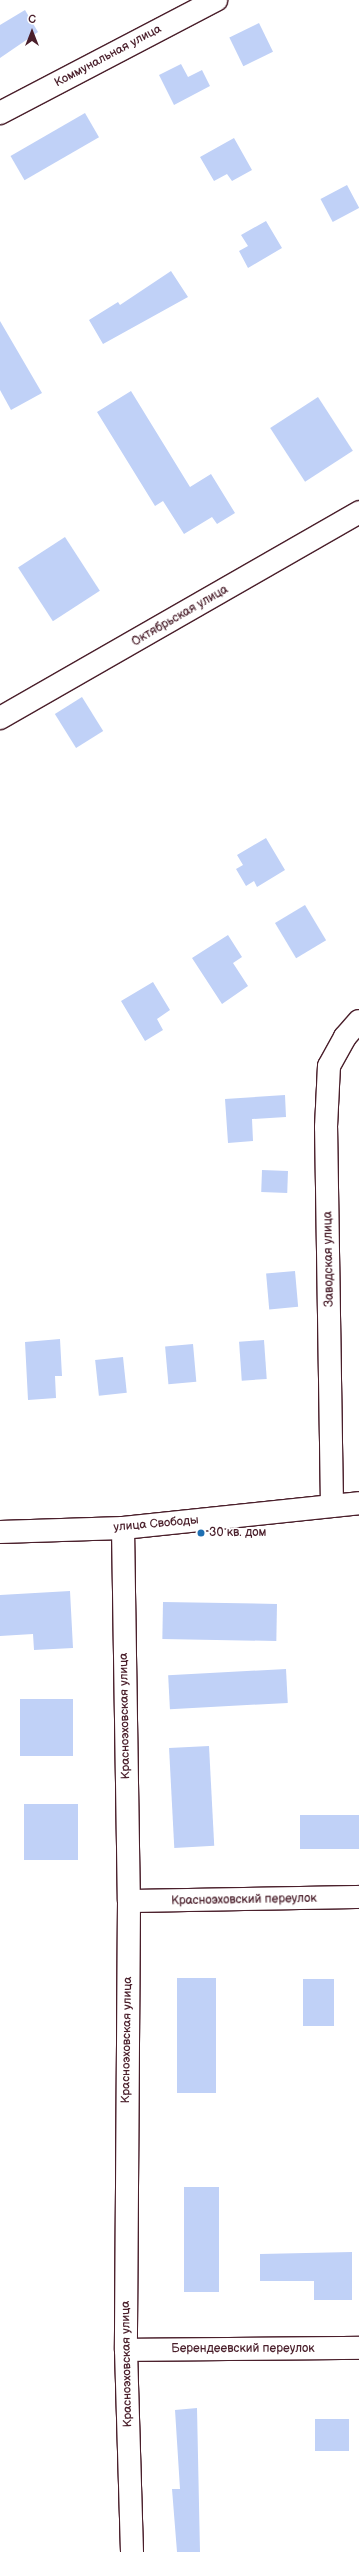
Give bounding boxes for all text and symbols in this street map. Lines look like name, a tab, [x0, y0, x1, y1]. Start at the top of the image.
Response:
north arrow	[12, 12, 52, 52]
text: С	[28, 13, 36, 26]
street label: Коммунальная улица	[52, 22, 164, 90]
street label: Октябрьская улица	[129, 583, 231, 649]
street label: Заводская улица	[321, 1211, 337, 1307]
street label: улица Свободы	[113, 1513, 199, 1535]
place label: 30 кв. дом	[209, 1526, 266, 1540]
marker: 30 кв. дом	[196, 1528, 206, 1538]
street label: Красноэховская улица	[117, 1653, 133, 1779]
street label: Красноэховский переулок	[171, 1892, 317, 1908]
street label: Красноэховская улица	[119, 1977, 135, 2103]
street label: Красноэховская улица	[119, 2301, 135, 2427]
street label: Берендеевский переулок	[171, 2342, 315, 2356]

